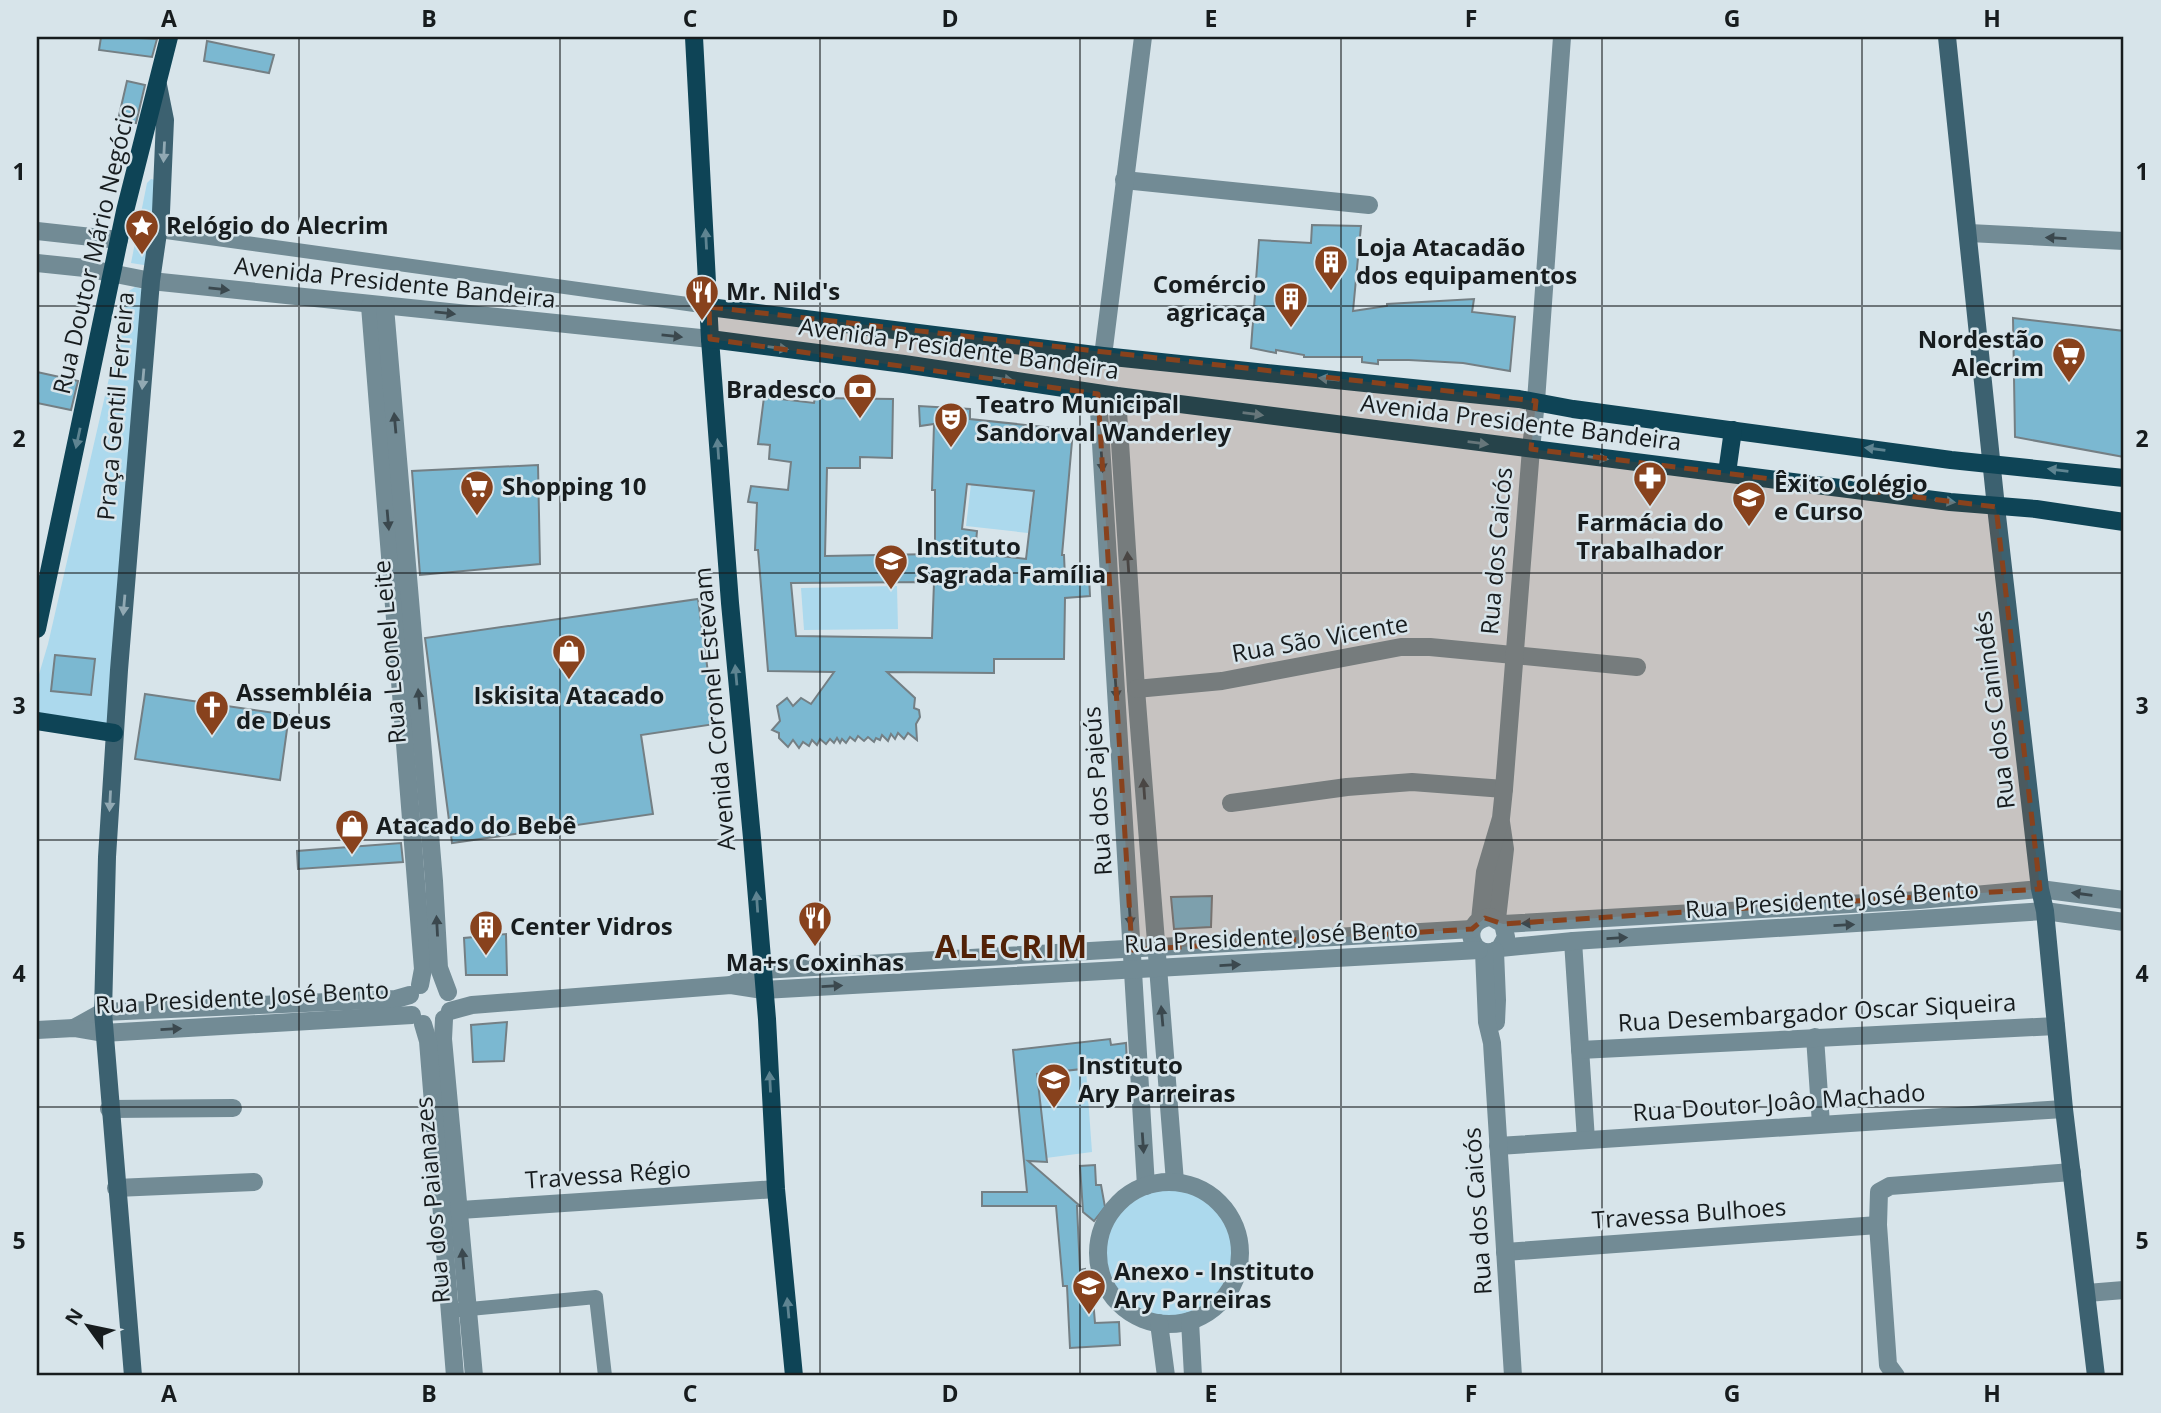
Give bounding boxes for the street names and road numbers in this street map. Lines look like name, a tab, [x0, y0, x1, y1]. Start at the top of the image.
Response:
street label: Rua Doutor Mário Negócio	[44, 100, 143, 397]
street label: Avenida Presidente Bandeira	[233, 248, 557, 315]
street label: Praça Gentil Ferreira	[88, 290, 141, 522]
street label: Avenida Presidente Bandeira	[797, 309, 1121, 386]
street label: Avenida Presidente Bandeira	[1359, 385, 1683, 458]
street label: Rua dos Caicós	[1472, 466, 1519, 636]
street label: Rua Leonel Leite	[364, 559, 413, 745]
street label: Avenida Coronel Estevam	[685, 566, 742, 852]
street label: Rua São Vicente	[1229, 606, 1410, 669]
street label: Rua dos Canindés	[1965, 609, 2022, 811]
street label: Rua dos Pajeús	[1074, 705, 1119, 877]
street label: Rua Presidente José Bento	[1684, 872, 1980, 925]
street label: Rua Presidente José Bento	[1123, 911, 1419, 960]
street label: Rua Presidente José Bento	[94, 972, 390, 1021]
street label: Rua Desembargador Oscar Siqueira	[1617, 985, 2017, 1038]
street label: Rua Doutor Joâo Machado	[1631, 1075, 1926, 1128]
street label: Rua dos Paianazes	[406, 1095, 457, 1305]
street label: Rua dos Caicós	[1454, 1126, 1499, 1296]
street label: Travessa Régio	[524, 1151, 692, 1196]
street label: Travessa Bulhoes	[1591, 1189, 1787, 1236]

